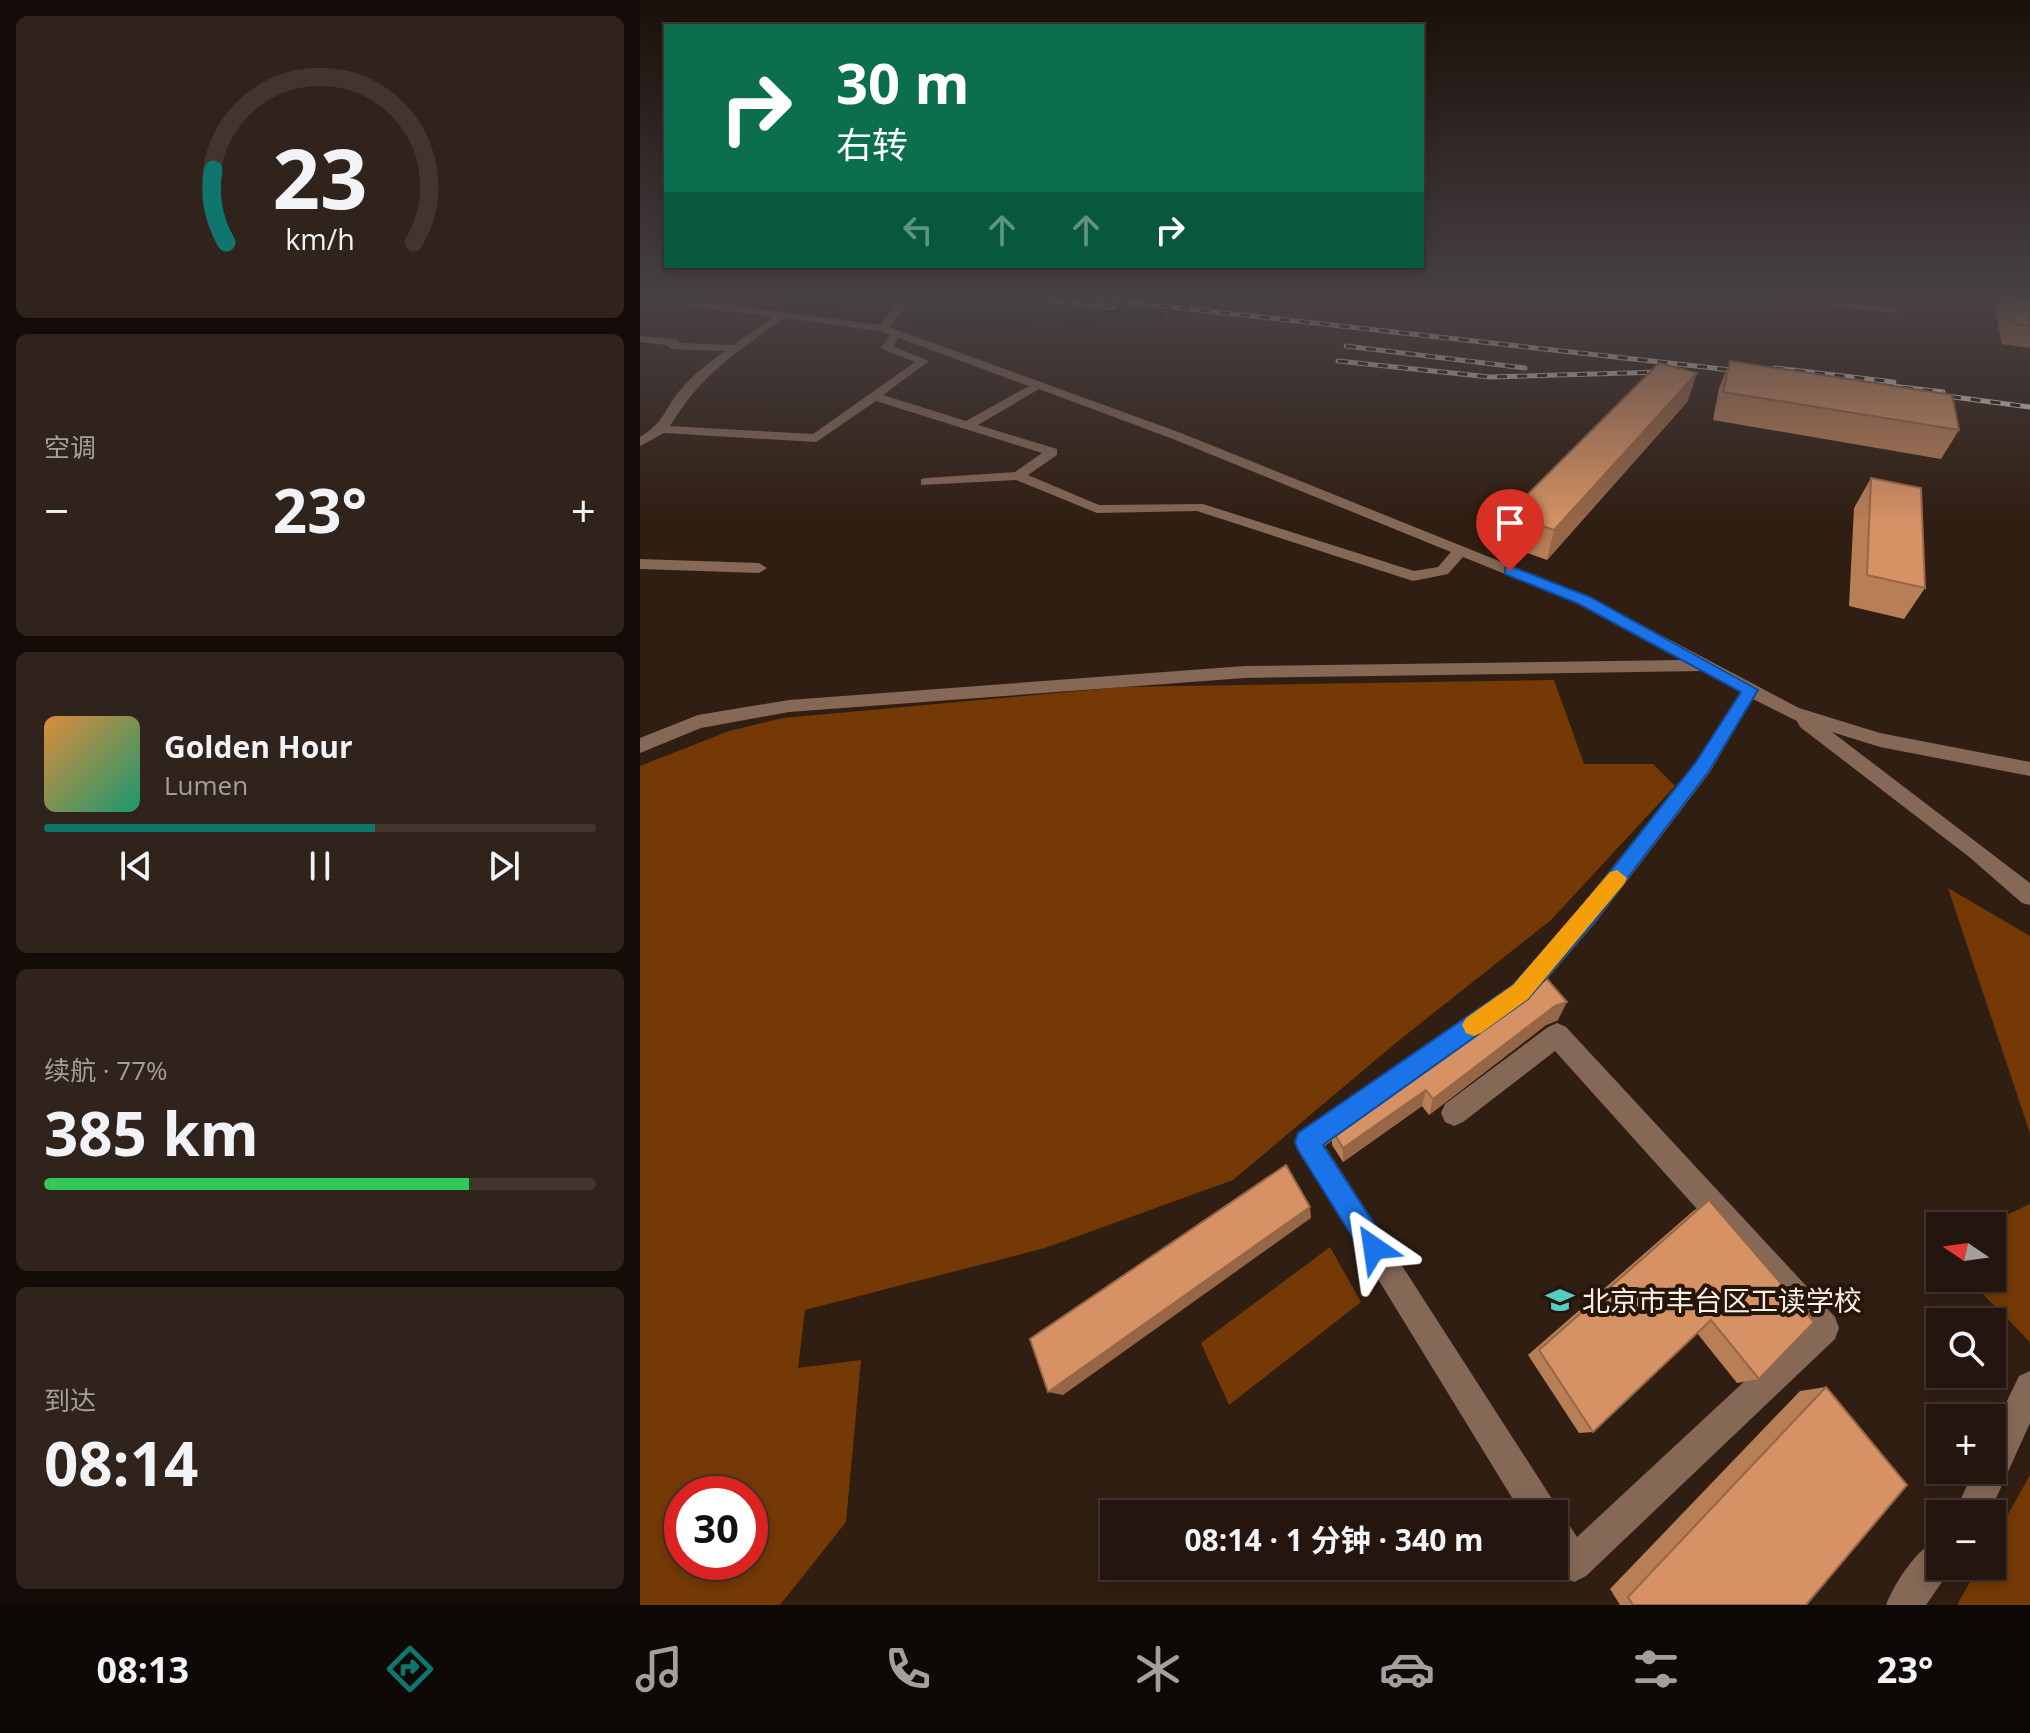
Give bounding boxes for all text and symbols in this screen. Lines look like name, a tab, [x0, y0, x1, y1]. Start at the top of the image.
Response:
text: 30 m	[836, 44, 970, 120]
icon: right	[704, 56, 808, 160]
text: 23	[272, 119, 368, 232]
text: 右转	[836, 120, 908, 169]
icon: left	[896, 208, 940, 252]
icon: ahead	[980, 208, 1024, 252]
icon: ahead	[1064, 208, 1108, 252]
icon: right	[1148, 208, 1192, 252]
text: km/h	[285, 219, 355, 258]
text: 空调	[44, 429, 96, 465]
text: 23°	[273, 469, 367, 551]
text: −	[44, 480, 69, 540]
text: +	[571, 480, 596, 540]
pin	[1476, 489, 1544, 571]
icon: arrive	[1488, 501, 1532, 545]
text: Golden Hour	[164, 726, 353, 767]
text: Lumen	[164, 767, 248, 803]
icon: previous	[114, 844, 158, 888]
icon: pause	[298, 844, 342, 888]
icon: next	[482, 844, 526, 888]
text: 续航 · 77%	[44, 1052, 168, 1088]
text: 385 km	[44, 1092, 259, 1174]
position arrow	[1332, 1206, 1416, 1290]
north arrow	[1926, 1212, 2006, 1292]
map controls	[1926, 1212, 2006, 1580]
place label: 北京市丰台区工读学校	[1582, 1281, 1862, 1319]
school or university icon: 北京市丰台区工读学校	[1545, 1285, 1575, 1315]
button: search	[1926, 1308, 2006, 1388]
text: 到达	[44, 1382, 96, 1418]
button: +	[1926, 1404, 2006, 1484]
text: 08:14	[44, 1422, 198, 1504]
speed limit sign: 30	[664, 1476, 768, 1580]
button: −	[1926, 1500, 2006, 1580]
text: 08:14 · 1 分钟 · 340 m	[1184, 1519, 1484, 1560]
icon: directions	[382, 1641, 438, 1697]
icon: music	[631, 1641, 687, 1697]
icon: phone	[880, 1641, 936, 1697]
icon: climate	[1130, 1641, 1186, 1697]
icon: car	[1379, 1641, 1435, 1697]
icon: filters	[1628, 1641, 1684, 1697]
text: 08:13	[97, 1645, 189, 1694]
text: 23°	[1877, 1645, 1933, 1694]

